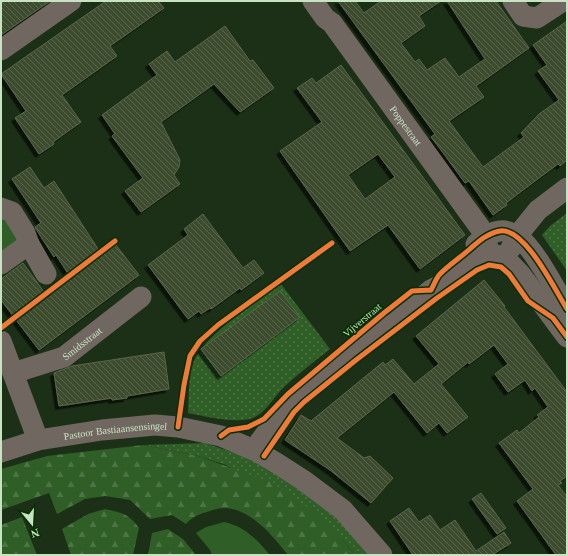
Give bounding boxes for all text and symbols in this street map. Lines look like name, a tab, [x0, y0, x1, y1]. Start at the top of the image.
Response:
street label: Poppestraat	[388, 103, 424, 148]
street label: Vijverstraat	[341, 301, 384, 339]
street label: Smidsstraat	[60, 324, 104, 362]
street label: Pastoor Bastiaansensingel	[63, 420, 168, 441]
north arrow	[12, 504, 52, 544]
text: N	[29, 527, 41, 540]

